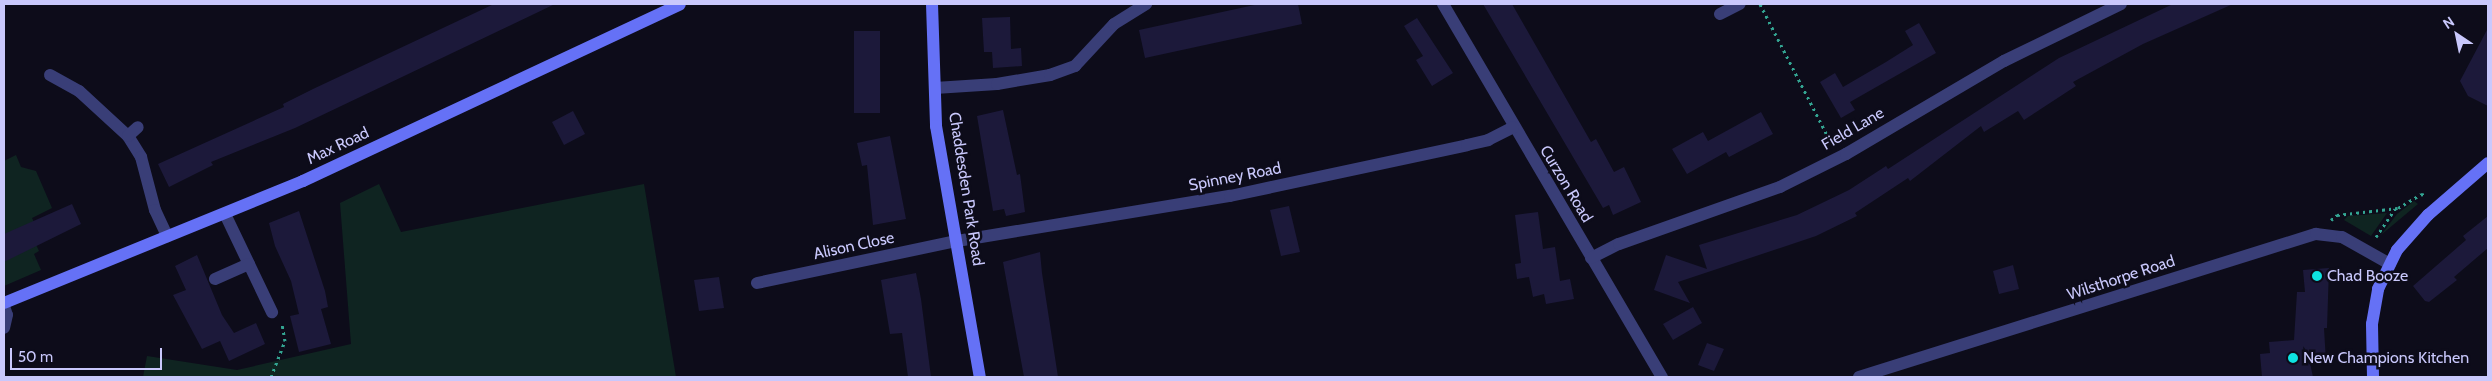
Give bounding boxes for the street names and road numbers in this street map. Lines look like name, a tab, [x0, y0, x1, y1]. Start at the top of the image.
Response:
street label: Field Lane	[1818, 103, 1888, 155]
street label: Chaddesden Park Road	[944, 111, 988, 267]
street label: Max Road	[304, 123, 372, 169]
street label: Curzon Road	[1536, 142, 1596, 226]
street label: Spinney Road	[1187, 159, 1283, 195]
street label: Alison Close	[812, 228, 896, 264]
street label: Wilsthorpe Road	[2065, 252, 2177, 304]

